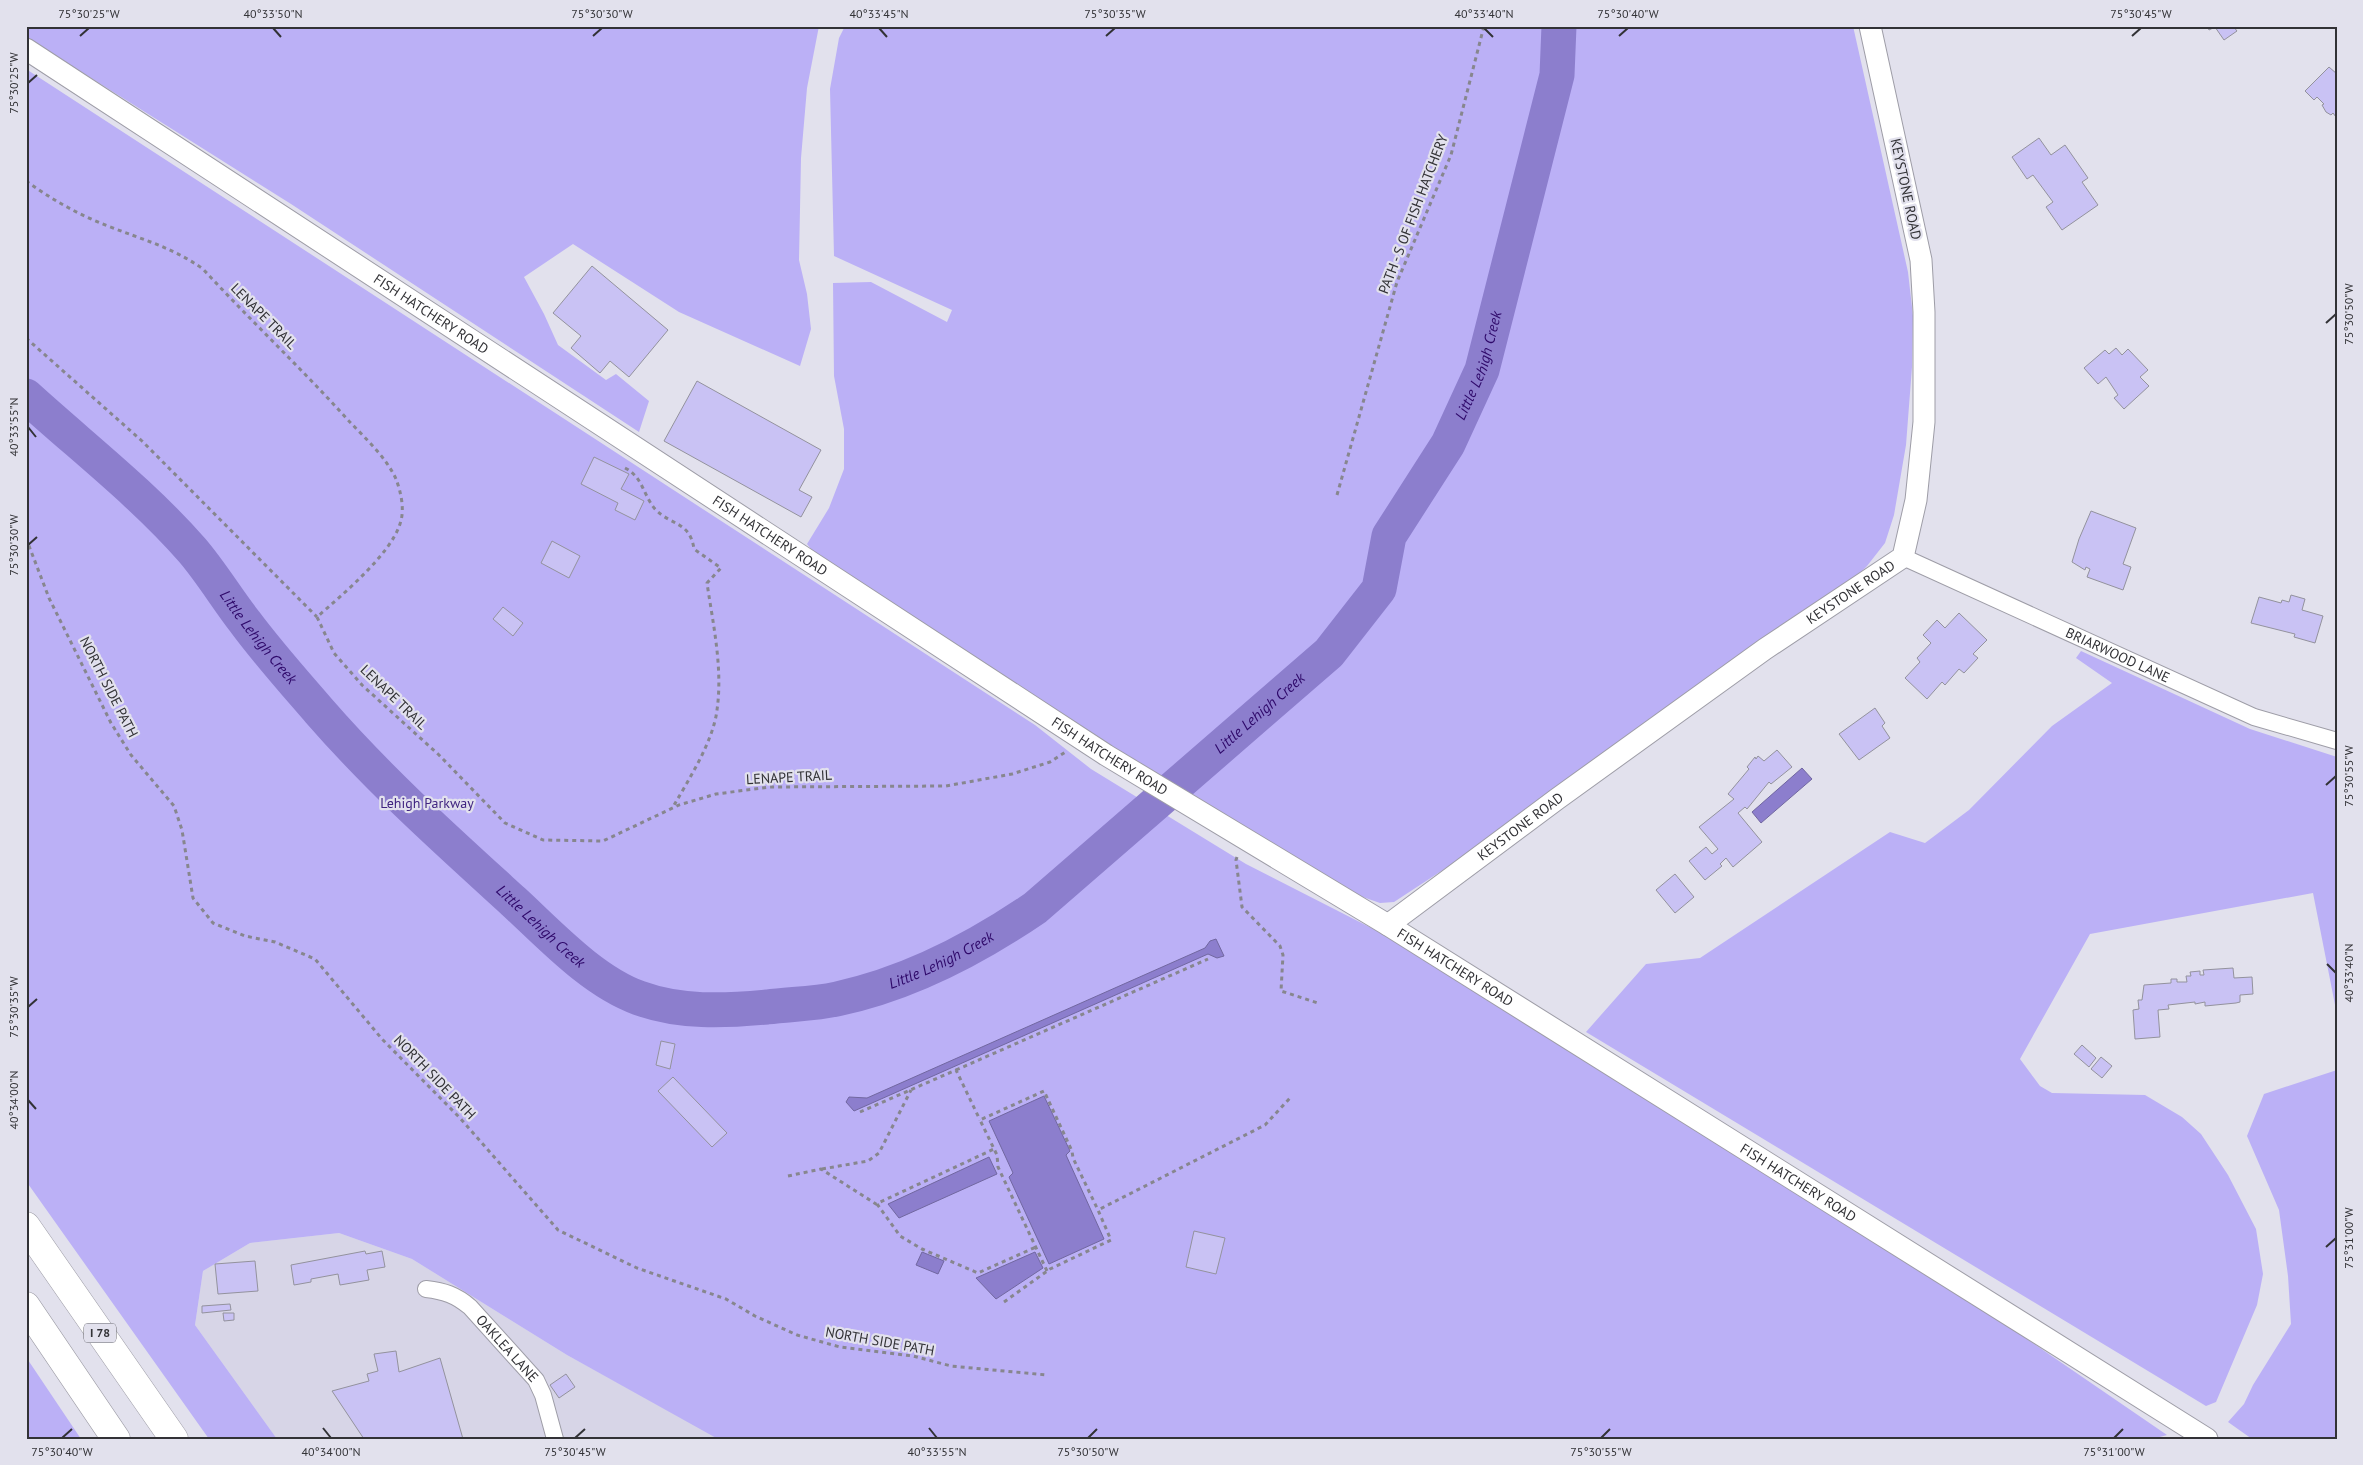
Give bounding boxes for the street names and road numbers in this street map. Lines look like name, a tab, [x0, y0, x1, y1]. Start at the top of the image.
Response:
street label: PATH - S OF FISH HATCHERY	[1374, 132, 1452, 296]
street label: KEYSTONE ROAD	[1886, 137, 1926, 241]
street label: FISH HATCHERY ROAD	[370, 270, 492, 358]
street label: LENAPE TRAIL	[227, 279, 301, 353]
street label: FISH HATCHERY ROAD	[709, 491, 831, 580]
street label: KEYSTONE ROAD	[1803, 556, 1898, 628]
street label: BRIARWOOD LANE	[2063, 623, 2173, 686]
street label: NORTH SIDE PATH	[76, 634, 142, 740]
street label: LENAPE TRAIL	[357, 661, 431, 733]
street label: FISH HATCHERY ROAD	[1048, 713, 1171, 799]
street label: LENAPE TRAIL	[745, 766, 833, 788]
street label: KEYSTONE ROAD	[1474, 788, 1567, 864]
street label: FISH HATCHERY ROAD	[1394, 924, 1517, 1010]
street label: NORTH SIDE PATH	[390, 1031, 480, 1123]
street label: FISH HATCHERY ROAD	[1737, 1139, 1860, 1226]
street label: OAKLEA LANE	[472, 1311, 542, 1386]
street label: NORTH SIDE PATH	[824, 1323, 936, 1359]
road number: I 78	[84, 1324, 116, 1342]

